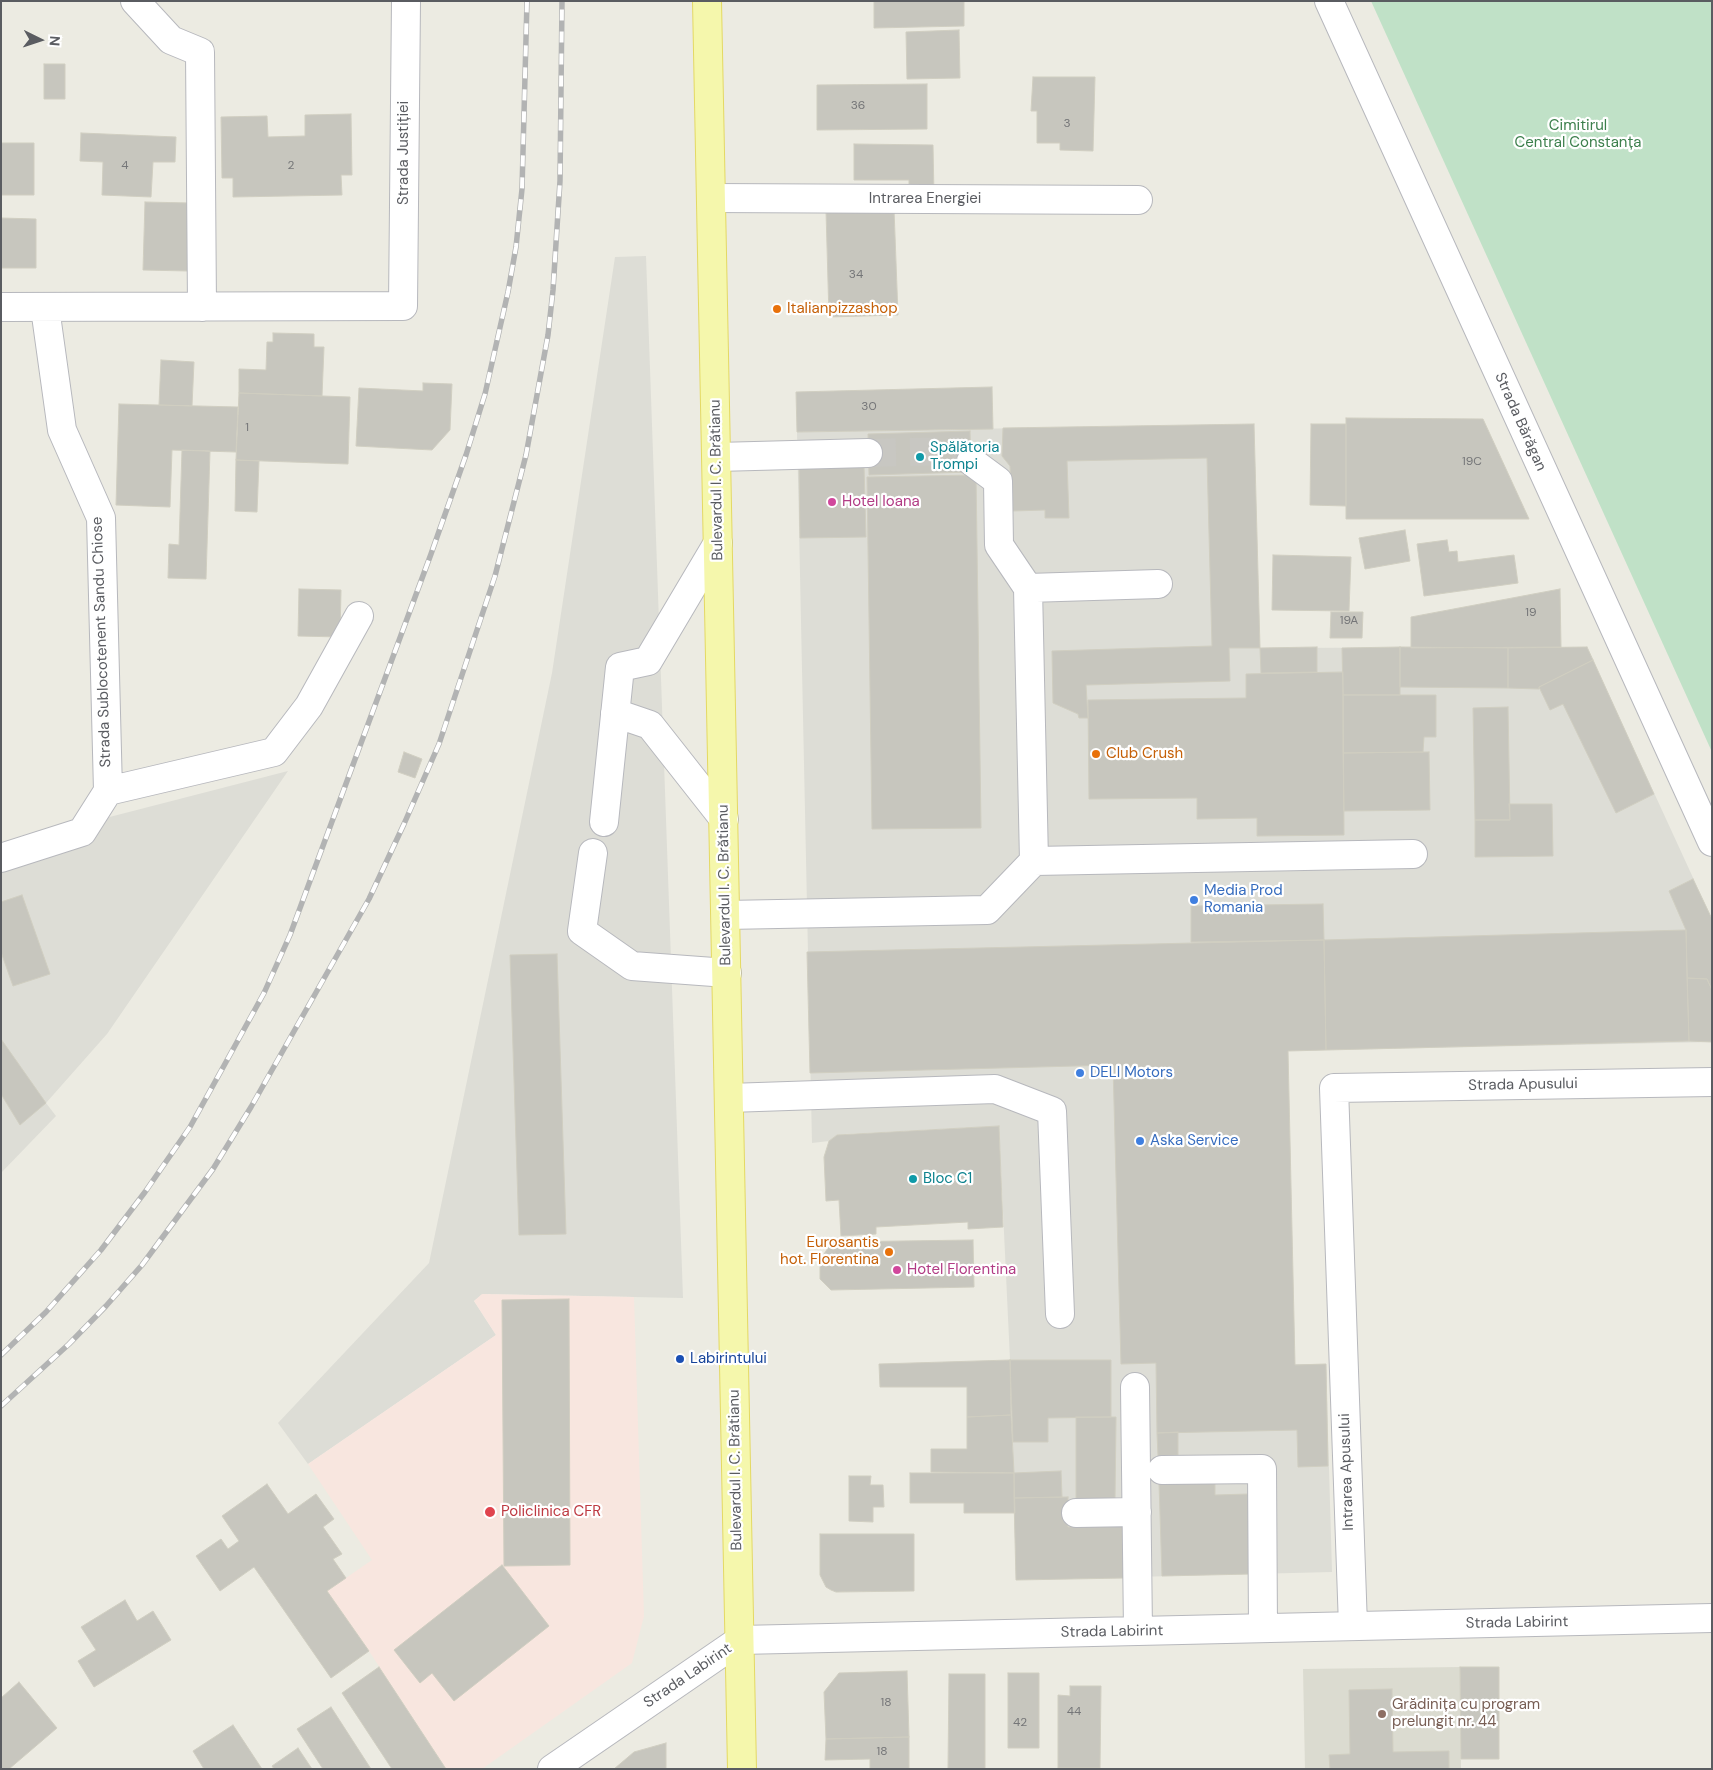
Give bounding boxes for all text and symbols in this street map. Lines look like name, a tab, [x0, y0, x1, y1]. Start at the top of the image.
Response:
north arrow	[15, 15, 65, 65]
text: N	[46, 35, 64, 47]
house number: 36	[851, 99, 865, 113]
street label: Strada Justiției	[395, 101, 413, 205]
house number: 3	[1063, 117, 1071, 131]
park label: Cimitirul Central Constanța	[1515, 117, 1641, 152]
house number: 4	[121, 159, 129, 173]
house number: 2	[288, 159, 294, 173]
street label: Intrarea Energiei	[869, 190, 981, 208]
house number: 34	[849, 268, 863, 282]
place label: Italianpizzashop	[787, 300, 898, 318]
marker: Italianpizzashop	[771, 303, 783, 315]
street label: Strada Bărăgan	[1490, 370, 1550, 474]
street label: Bulevardul I. C. Brătianu	[707, 399, 727, 561]
house number: 30	[861, 400, 877, 414]
house number: 1	[245, 421, 249, 435]
place label: Spălătoria Trompi	[930, 439, 999, 474]
marker: Spălătoria Trompi	[914, 451, 926, 463]
house number: 19C	[1462, 455, 1482, 469]
place label: Hotel Ioana	[842, 493, 920, 511]
marker: Hotel Ioana	[826, 496, 838, 508]
street label: Strada Sublocotenent Sandu Chiose	[89, 516, 115, 768]
house number: 19	[1525, 606, 1537, 620]
house number: 19A	[1340, 614, 1358, 628]
place label: Club Crush	[1106, 745, 1183, 763]
marker: Club Crush	[1090, 748, 1102, 760]
street label: Bulevardul I. C. Brătianu	[715, 804, 735, 966]
place label: Media Prod Romania	[1204, 882, 1283, 917]
marker: Media Prod Romania	[1188, 894, 1200, 906]
place label: DELI Motors	[1090, 1064, 1173, 1082]
marker: DELI Motors	[1074, 1067, 1086, 1079]
street label: Strada Apusului	[1468, 1075, 1578, 1095]
place label: Aska Service	[1150, 1132, 1239, 1150]
marker: Aska Service	[1134, 1135, 1146, 1147]
place label: Bloc C1	[923, 1170, 972, 1188]
marker: Bloc C1	[907, 1173, 919, 1185]
place label: Eurosantis hot. Florentina	[780, 1234, 879, 1269]
marker: Eurosantis hot. Florentina	[883, 1246, 895, 1258]
place label: Hotel Florentina	[907, 1261, 1016, 1279]
marker: Hotel Florentina	[891, 1264, 903, 1276]
place label: Labirintului	[690, 1350, 767, 1368]
marker: Labirintului	[674, 1353, 686, 1365]
street label: Bulevardul I. C. Brătianu	[726, 1389, 746, 1551]
street label: Intrarea Apusului	[1336, 1413, 1358, 1531]
place label: Policlinica CFR	[501, 1503, 601, 1521]
marker: Policlinica CFR	[483, 1505, 497, 1519]
street label: Strada Labirint	[1466, 1613, 1568, 1633]
street label: Strada Labirint	[1061, 1622, 1163, 1642]
street label: Strada Labirint	[640, 1640, 736, 1712]
house number: 18	[880, 1696, 892, 1710]
place label: Grădinița cu program prelungit nr. 44	[1392, 1696, 1540, 1731]
house number: 44	[1067, 1705, 1081, 1719]
marker: Grădinița cu program prelungit nr. 44	[1376, 1708, 1388, 1720]
house number: 42	[1013, 1716, 1027, 1730]
house number: 18	[876, 1745, 888, 1759]

